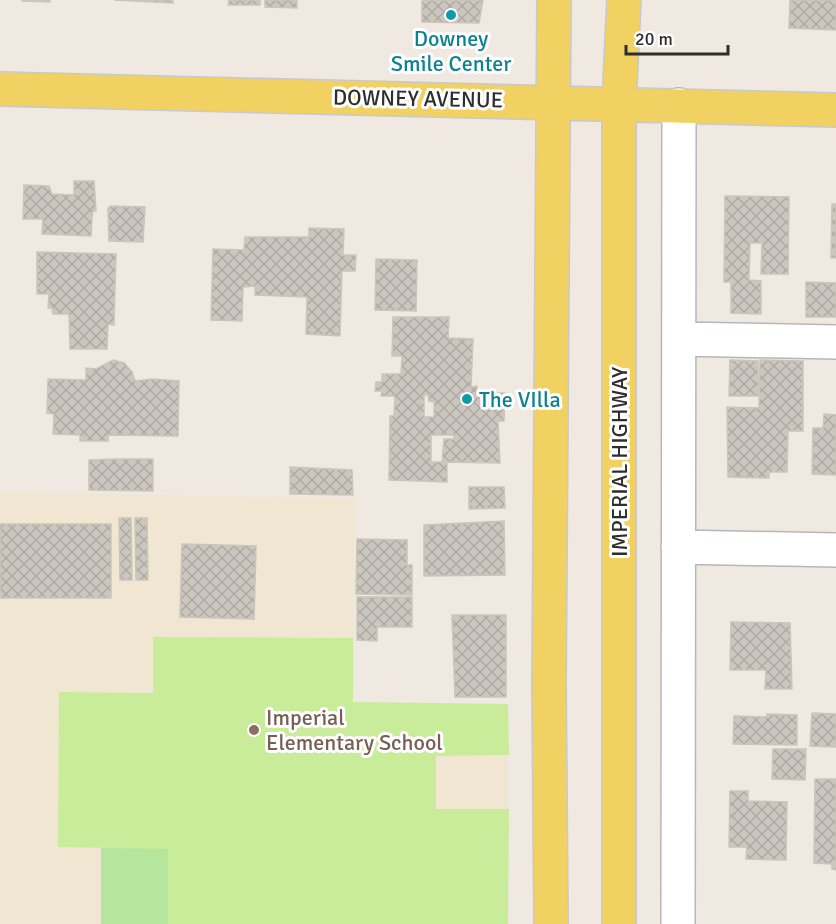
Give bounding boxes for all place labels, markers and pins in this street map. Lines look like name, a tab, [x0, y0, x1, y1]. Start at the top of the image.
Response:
marker: Downey Smile Center	[444, 8, 458, 22]
place label: Downey Smile Center	[391, 25, 511, 77]
place label: The VIlla	[479, 386, 561, 413]
marker: The VIlla	[460, 392, 474, 406]
place label: Imperial Elementary School	[266, 704, 443, 756]
marker: Imperial Elementary School	[247, 723, 261, 737]

